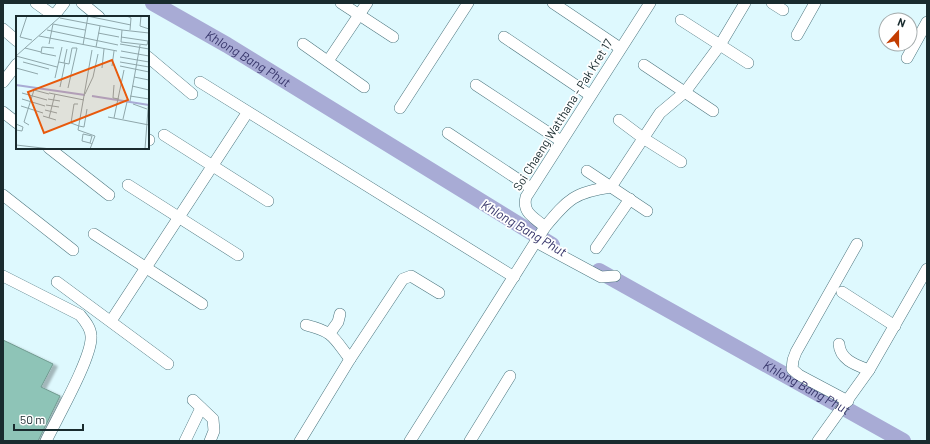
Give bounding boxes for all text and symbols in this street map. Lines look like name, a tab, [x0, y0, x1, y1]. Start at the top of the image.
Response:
north arrow	[878, 12, 918, 52]
text: N	[896, 15, 908, 30]
inset map	[16, 16, 149, 149]
water label: Khlong Bang Phut	[203, 26, 294, 90]
street label: Soi Chaeng Watthana - Pak Kret 17	[510, 36, 615, 193]
water label: Khlong Bang Phut	[478, 196, 570, 260]
water label: Khlong Bang Phut	[761, 357, 853, 418]
scale bar	[14, 406, 83, 432]
text: 50 m	[20, 412, 45, 426]

